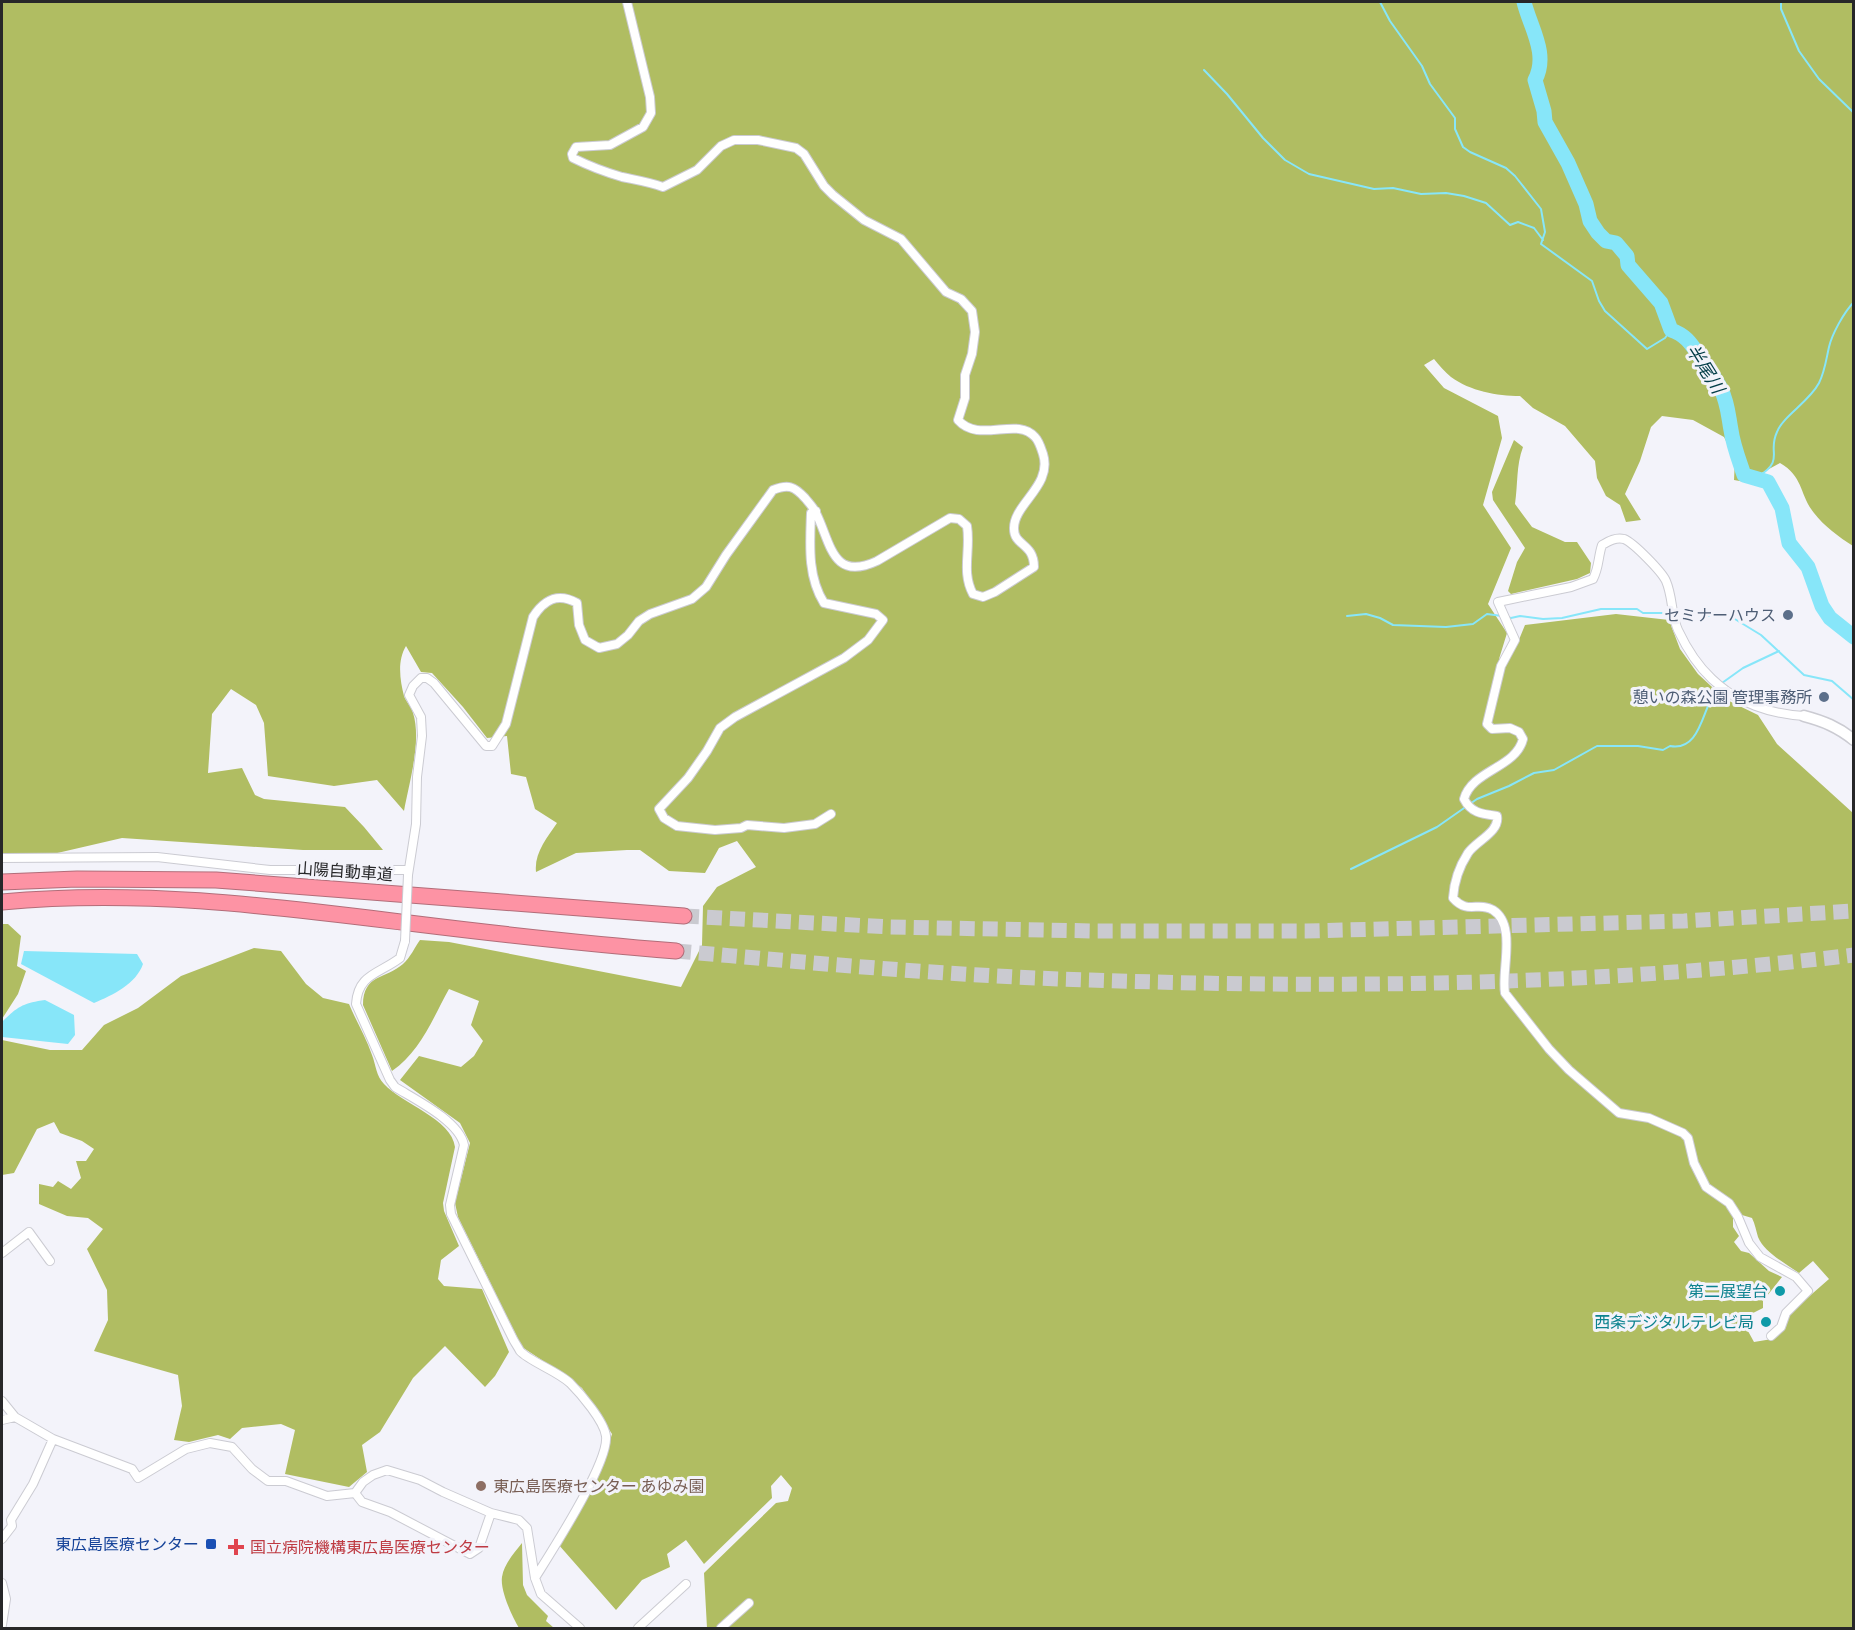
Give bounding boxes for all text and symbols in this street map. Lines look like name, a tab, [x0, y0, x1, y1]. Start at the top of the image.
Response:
water label: 半尾川	[1681, 340, 1730, 399]
place label: セミナーハウス	[1664, 606, 1776, 625]
marker: セミナーハウス	[1781, 608, 1795, 622]
place label: 憩いの森公園 管理事務所	[1632, 688, 1812, 707]
marker: 憩いの森公園 管理事務所	[1817, 690, 1831, 704]
street label: 山陽自動車道	[296, 859, 394, 884]
place label: 第二展望台	[1688, 1282, 1768, 1301]
marker: 第二展望台	[1773, 1284, 1787, 1298]
place label: 西条デジタルテレビ局	[1594, 1313, 1754, 1332]
marker: 西条デジタルテレビ局	[1759, 1315, 1773, 1329]
place label: 東広島医療センター あゆみ園	[493, 1477, 705, 1496]
marker: 東広島医療センター あゆみ園	[474, 1479, 488, 1493]
place label: 東広島医療センター	[55, 1535, 199, 1554]
marker: 東広島医療センター	[204, 1537, 218, 1551]
marker: 国立病院機構東広島医療センター	[227, 1538, 245, 1556]
place label: 国立病院機構東広島医療センター	[250, 1538, 490, 1557]

